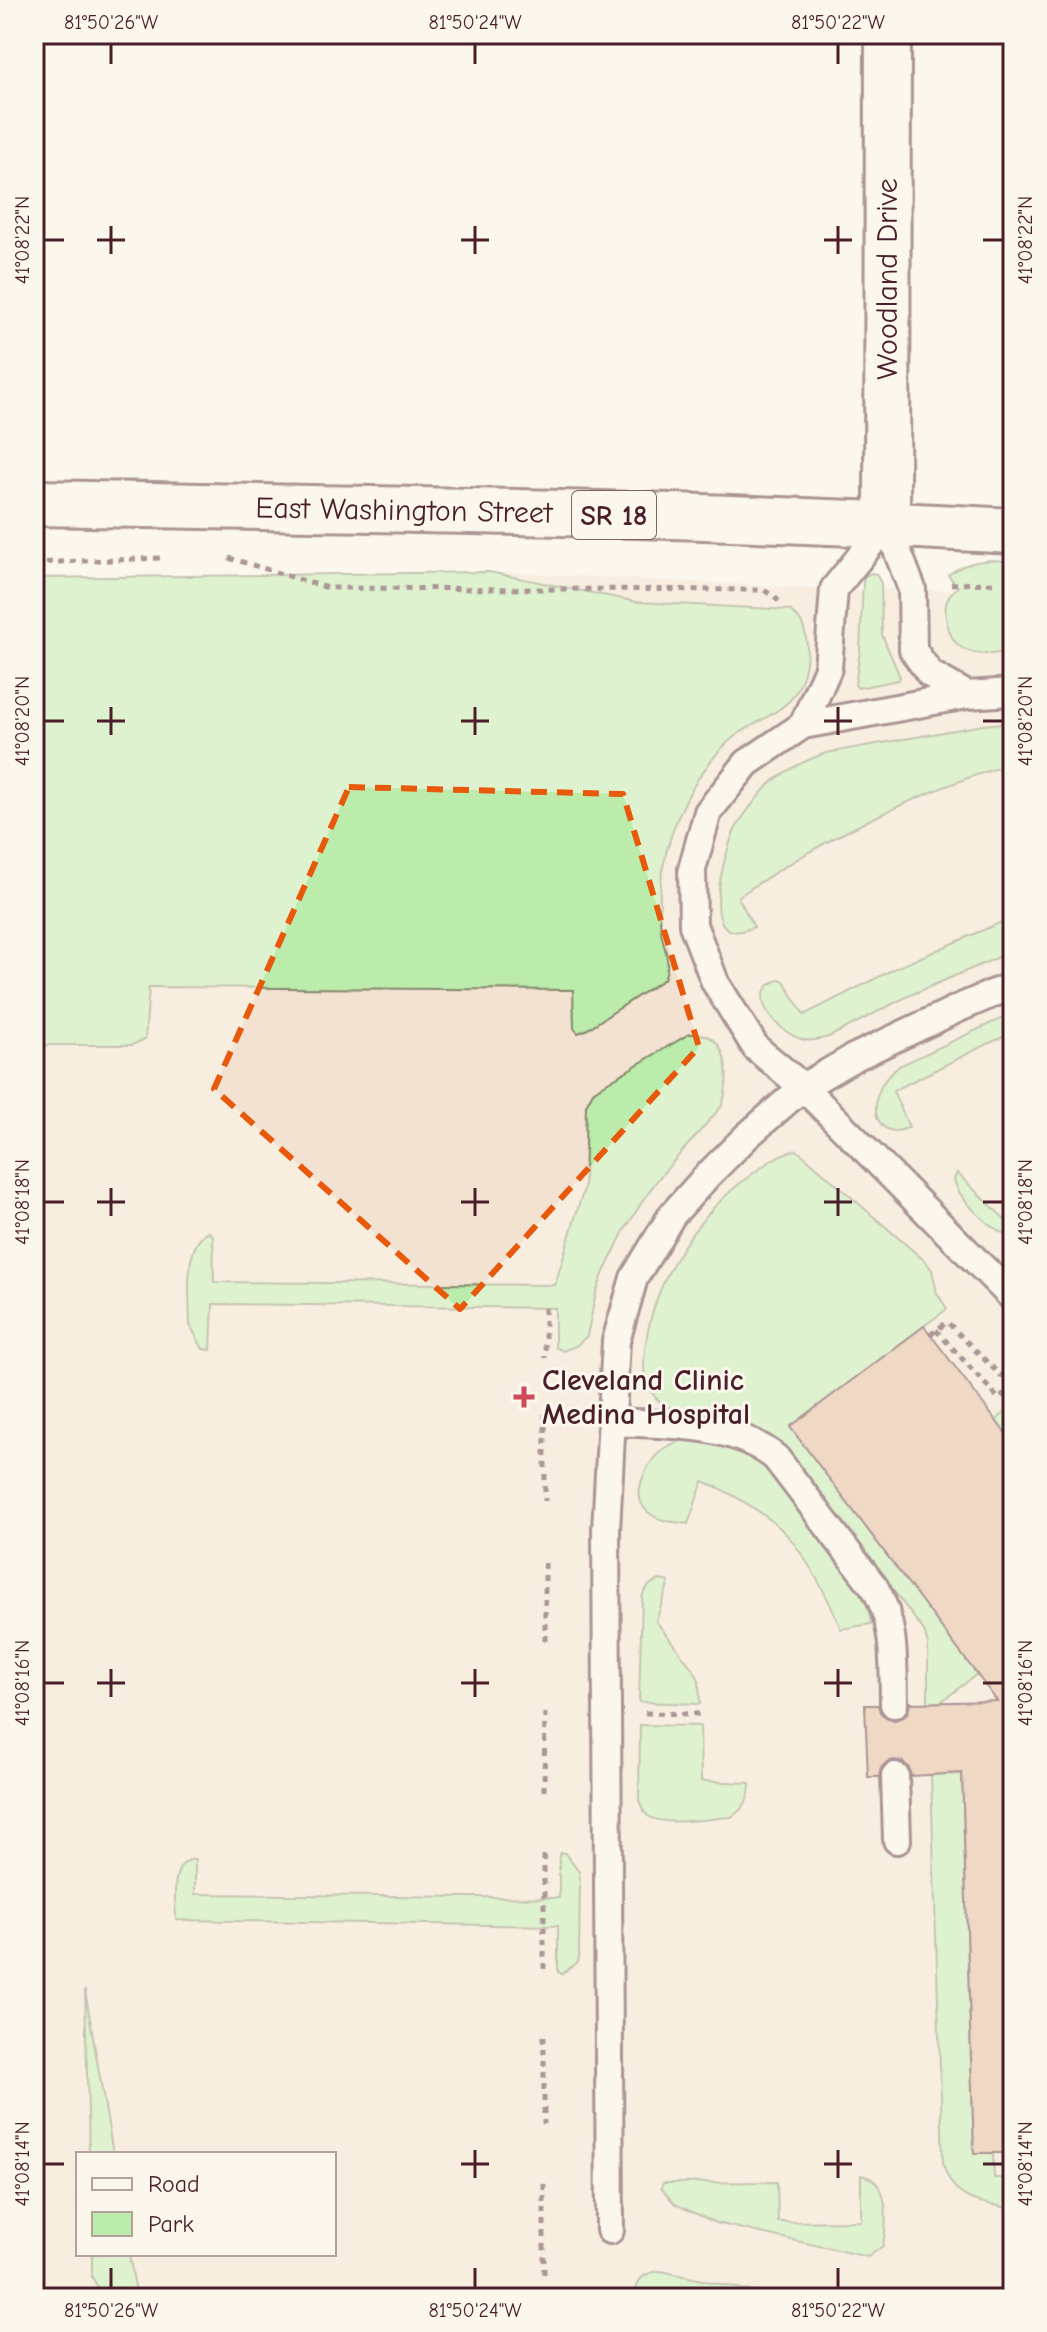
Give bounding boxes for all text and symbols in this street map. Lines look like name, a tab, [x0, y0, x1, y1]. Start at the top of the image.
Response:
text: 81°50'26"W	[64, 11, 159, 34]
text: 81°50'24"W	[429, 11, 522, 34]
text: 81°50'22"W	[791, 11, 886, 34]
street label: Woodland Drive	[870, 178, 905, 380]
text: 41°08'22"N	[11, 196, 34, 284]
text: 41°08'22"N	[1014, 196, 1037, 284]
street label: East Washington Street	[255, 490, 554, 531]
road number: SR 18	[572, 491, 656, 539]
text: 41°08'20"N	[11, 676, 34, 766]
text: 41°08'20"N	[1014, 676, 1037, 766]
text: 41°08'18"N	[11, 1159, 34, 1245]
text: 41°08'18"N	[1014, 1159, 1037, 1245]
place label: Cleveland Clinic Medina Hospital	[542, 1363, 750, 1432]
marker: Cleveland Clinic Medina Hospital	[513, 1386, 535, 1408]
text: 41°08'16"N	[11, 1640, 34, 1726]
text: 41°08'16"N	[1014, 1640, 1037, 1726]
text: 41°08'14"N	[11, 2121, 34, 2207]
text: 41°08'14"N	[1014, 2121, 1037, 2207]
legend	[76, 2152, 336, 2256]
text: Road	[148, 2170, 200, 2198]
text: Park	[148, 2210, 194, 2238]
text: 81°50'26"W	[64, 2299, 159, 2322]
text: 81°50'24"W	[429, 2299, 522, 2322]
text: 81°50'22"W	[791, 2299, 886, 2322]

